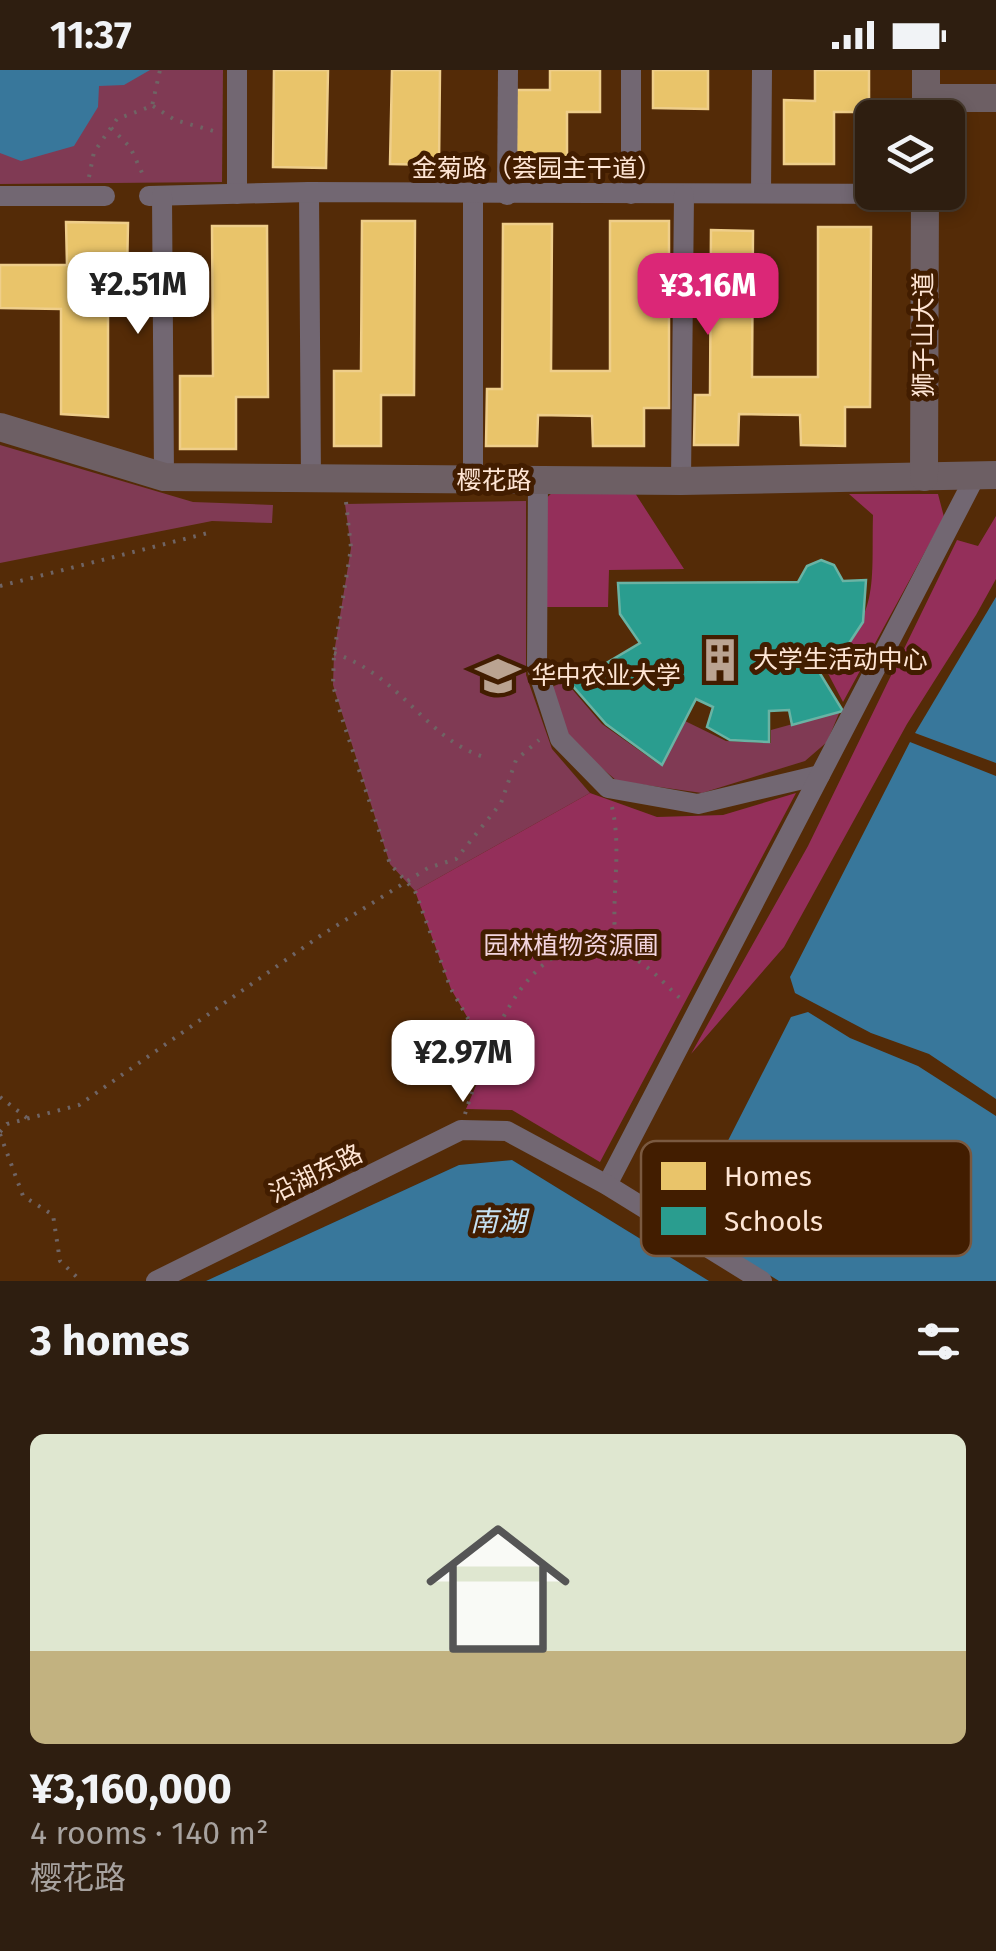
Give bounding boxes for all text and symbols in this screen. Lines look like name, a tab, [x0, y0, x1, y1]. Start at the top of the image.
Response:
text: 11:37	[50, 12, 132, 58]
map controls	[855, 100, 965, 210]
button: layers	[855, 100, 965, 210]
street label: 金菊路（荟园主干道）	[412, 154, 662, 184]
pin: ¥2.51M	[57, 252, 219, 337]
pin: ¥3.16M	[627, 253, 789, 338]
text: ¥2.51M	[89, 265, 187, 303]
text: ¥3.16M	[660, 266, 756, 304]
street label: 狮子山大道	[909, 272, 939, 398]
street label: 樱花路	[456, 466, 532, 496]
building icon: 大学生活动中心	[696, 636, 744, 684]
place label: 大学生活动中心	[753, 645, 928, 675]
school or university icon: 华中农业大学	[474, 652, 522, 700]
place label: 华中农业大学	[531, 661, 681, 691]
park label: 园林植物资源圃	[483, 931, 659, 961]
pin: ¥2.97M	[382, 1020, 544, 1105]
text: ¥2.97M	[414, 1033, 512, 1071]
street label: 沿湖东路	[264, 1139, 368, 1209]
legend	[641, 1141, 971, 1256]
text: Homes	[724, 1160, 812, 1193]
water label: 南湖	[470, 1205, 530, 1238]
text: Schools	[724, 1205, 823, 1238]
icon: filters	[911, 1314, 966, 1369]
text: 3 homes	[30, 1316, 190, 1366]
icon: home	[408, 1499, 588, 1679]
text: ¥3,160,000	[30, 1764, 232, 1814]
text: 4 rooms · 140 m²	[30, 1814, 269, 1852]
text: 樱花路	[30, 1859, 126, 1897]

